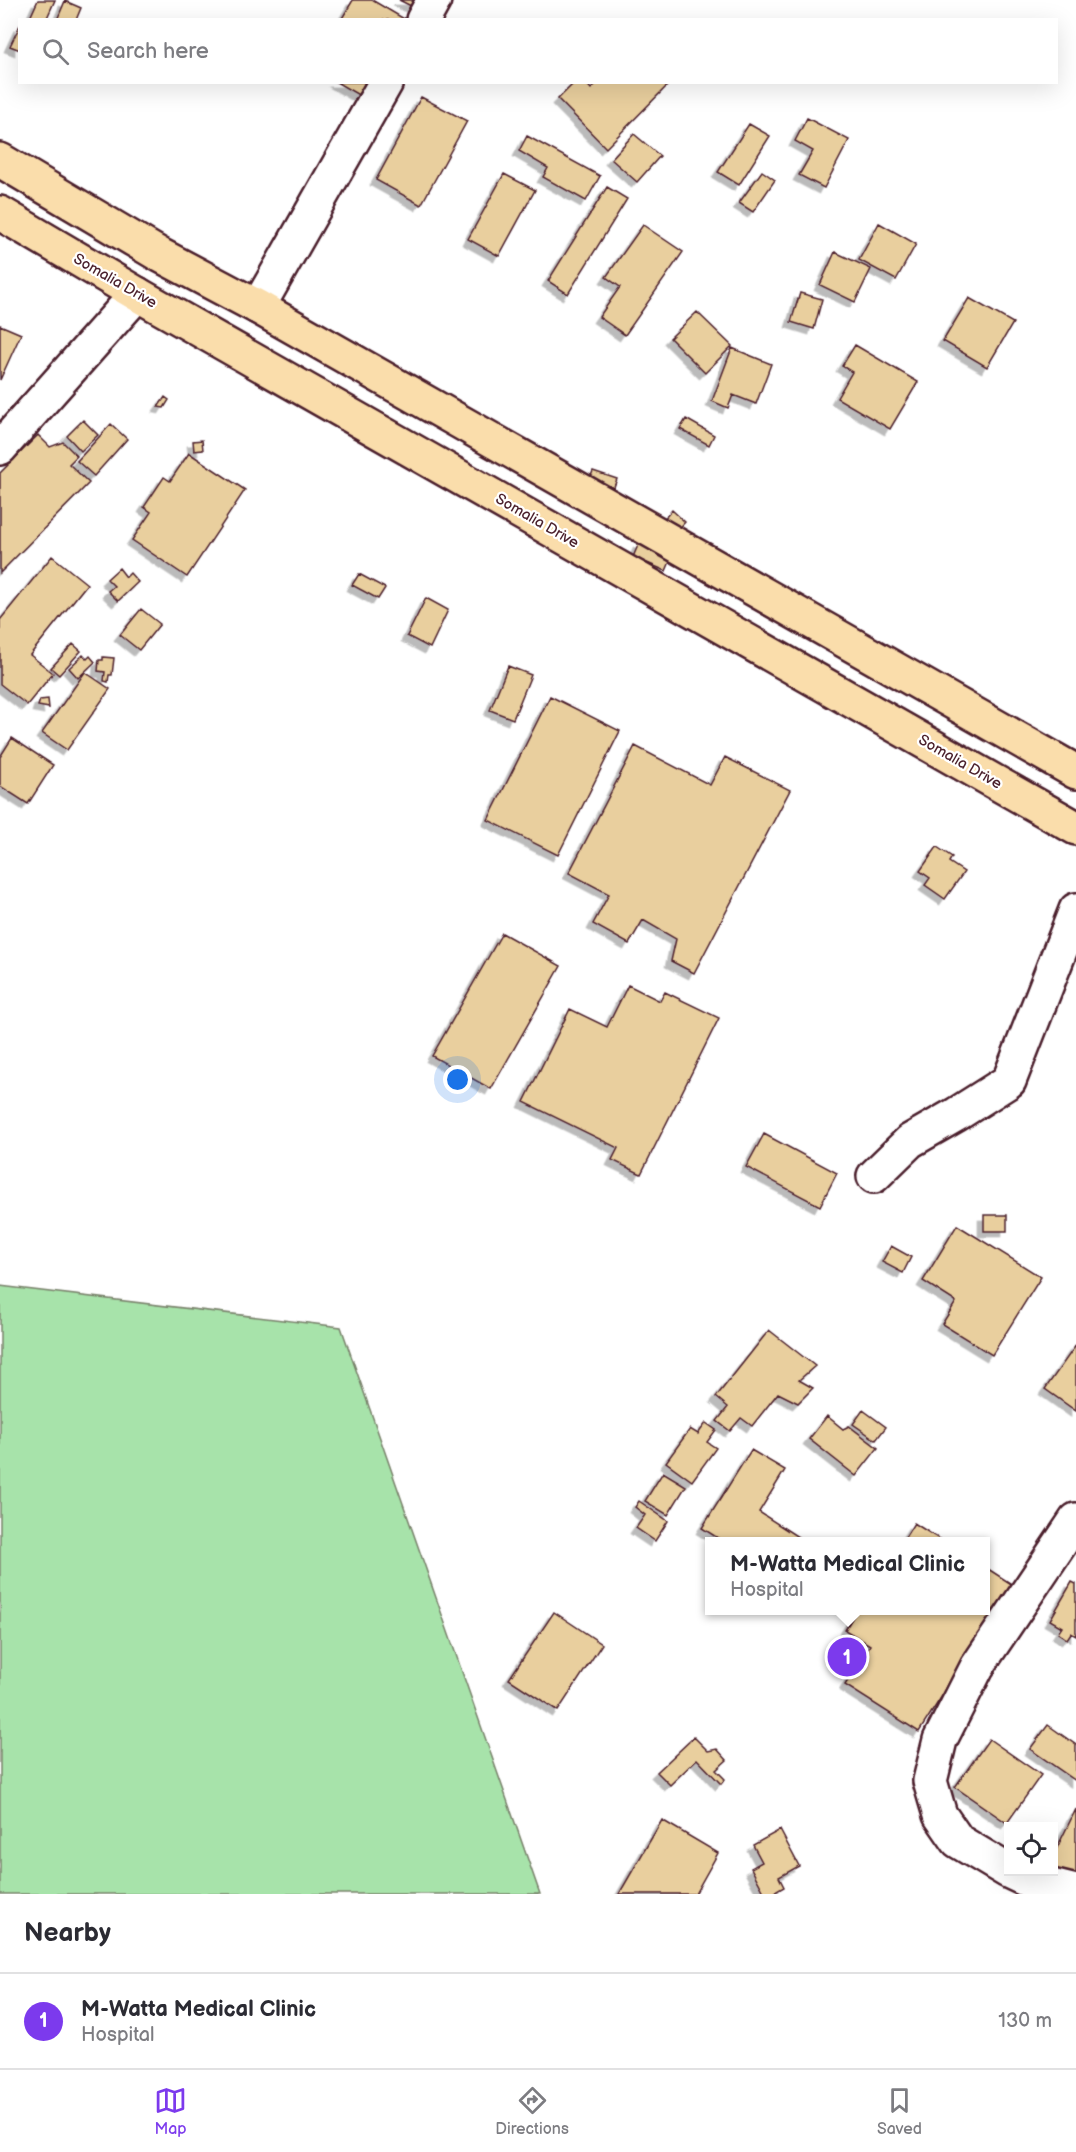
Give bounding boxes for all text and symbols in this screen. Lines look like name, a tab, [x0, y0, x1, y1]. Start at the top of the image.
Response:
search box	[18, 18, 1058, 84]
icon: search	[39, 35, 72, 68]
text: Search here	[87, 38, 209, 65]
street label: Somalia Drive	[70, 249, 160, 313]
street label: Somalia Drive	[492, 489, 582, 553]
street label: Somalia Drive	[915, 730, 1005, 794]
your location	[443, 1065, 472, 1094]
popup	[705, 1537, 990, 1615]
text: M-Watta Medical Clinic	[730, 1551, 965, 1578]
text: Hospital	[730, 1578, 804, 1602]
pin: 1	[828, 1634, 866, 1680]
map controls	[1004, 1822, 1058, 1876]
button: locate	[1004, 1822, 1058, 1876]
text: Nearby	[24, 1918, 111, 1949]
text: M-Watta Medical Clinic	[81, 1996, 316, 2023]
text: 1	[39, 2009, 48, 2033]
text: 130 m	[998, 2009, 1052, 2033]
text: Hospital	[81, 2023, 154, 2047]
tab: Map	[154, 2084, 187, 2139]
tab: Directions	[495, 2084, 569, 2139]
tab: Saved	[877, 2084, 922, 2139]

